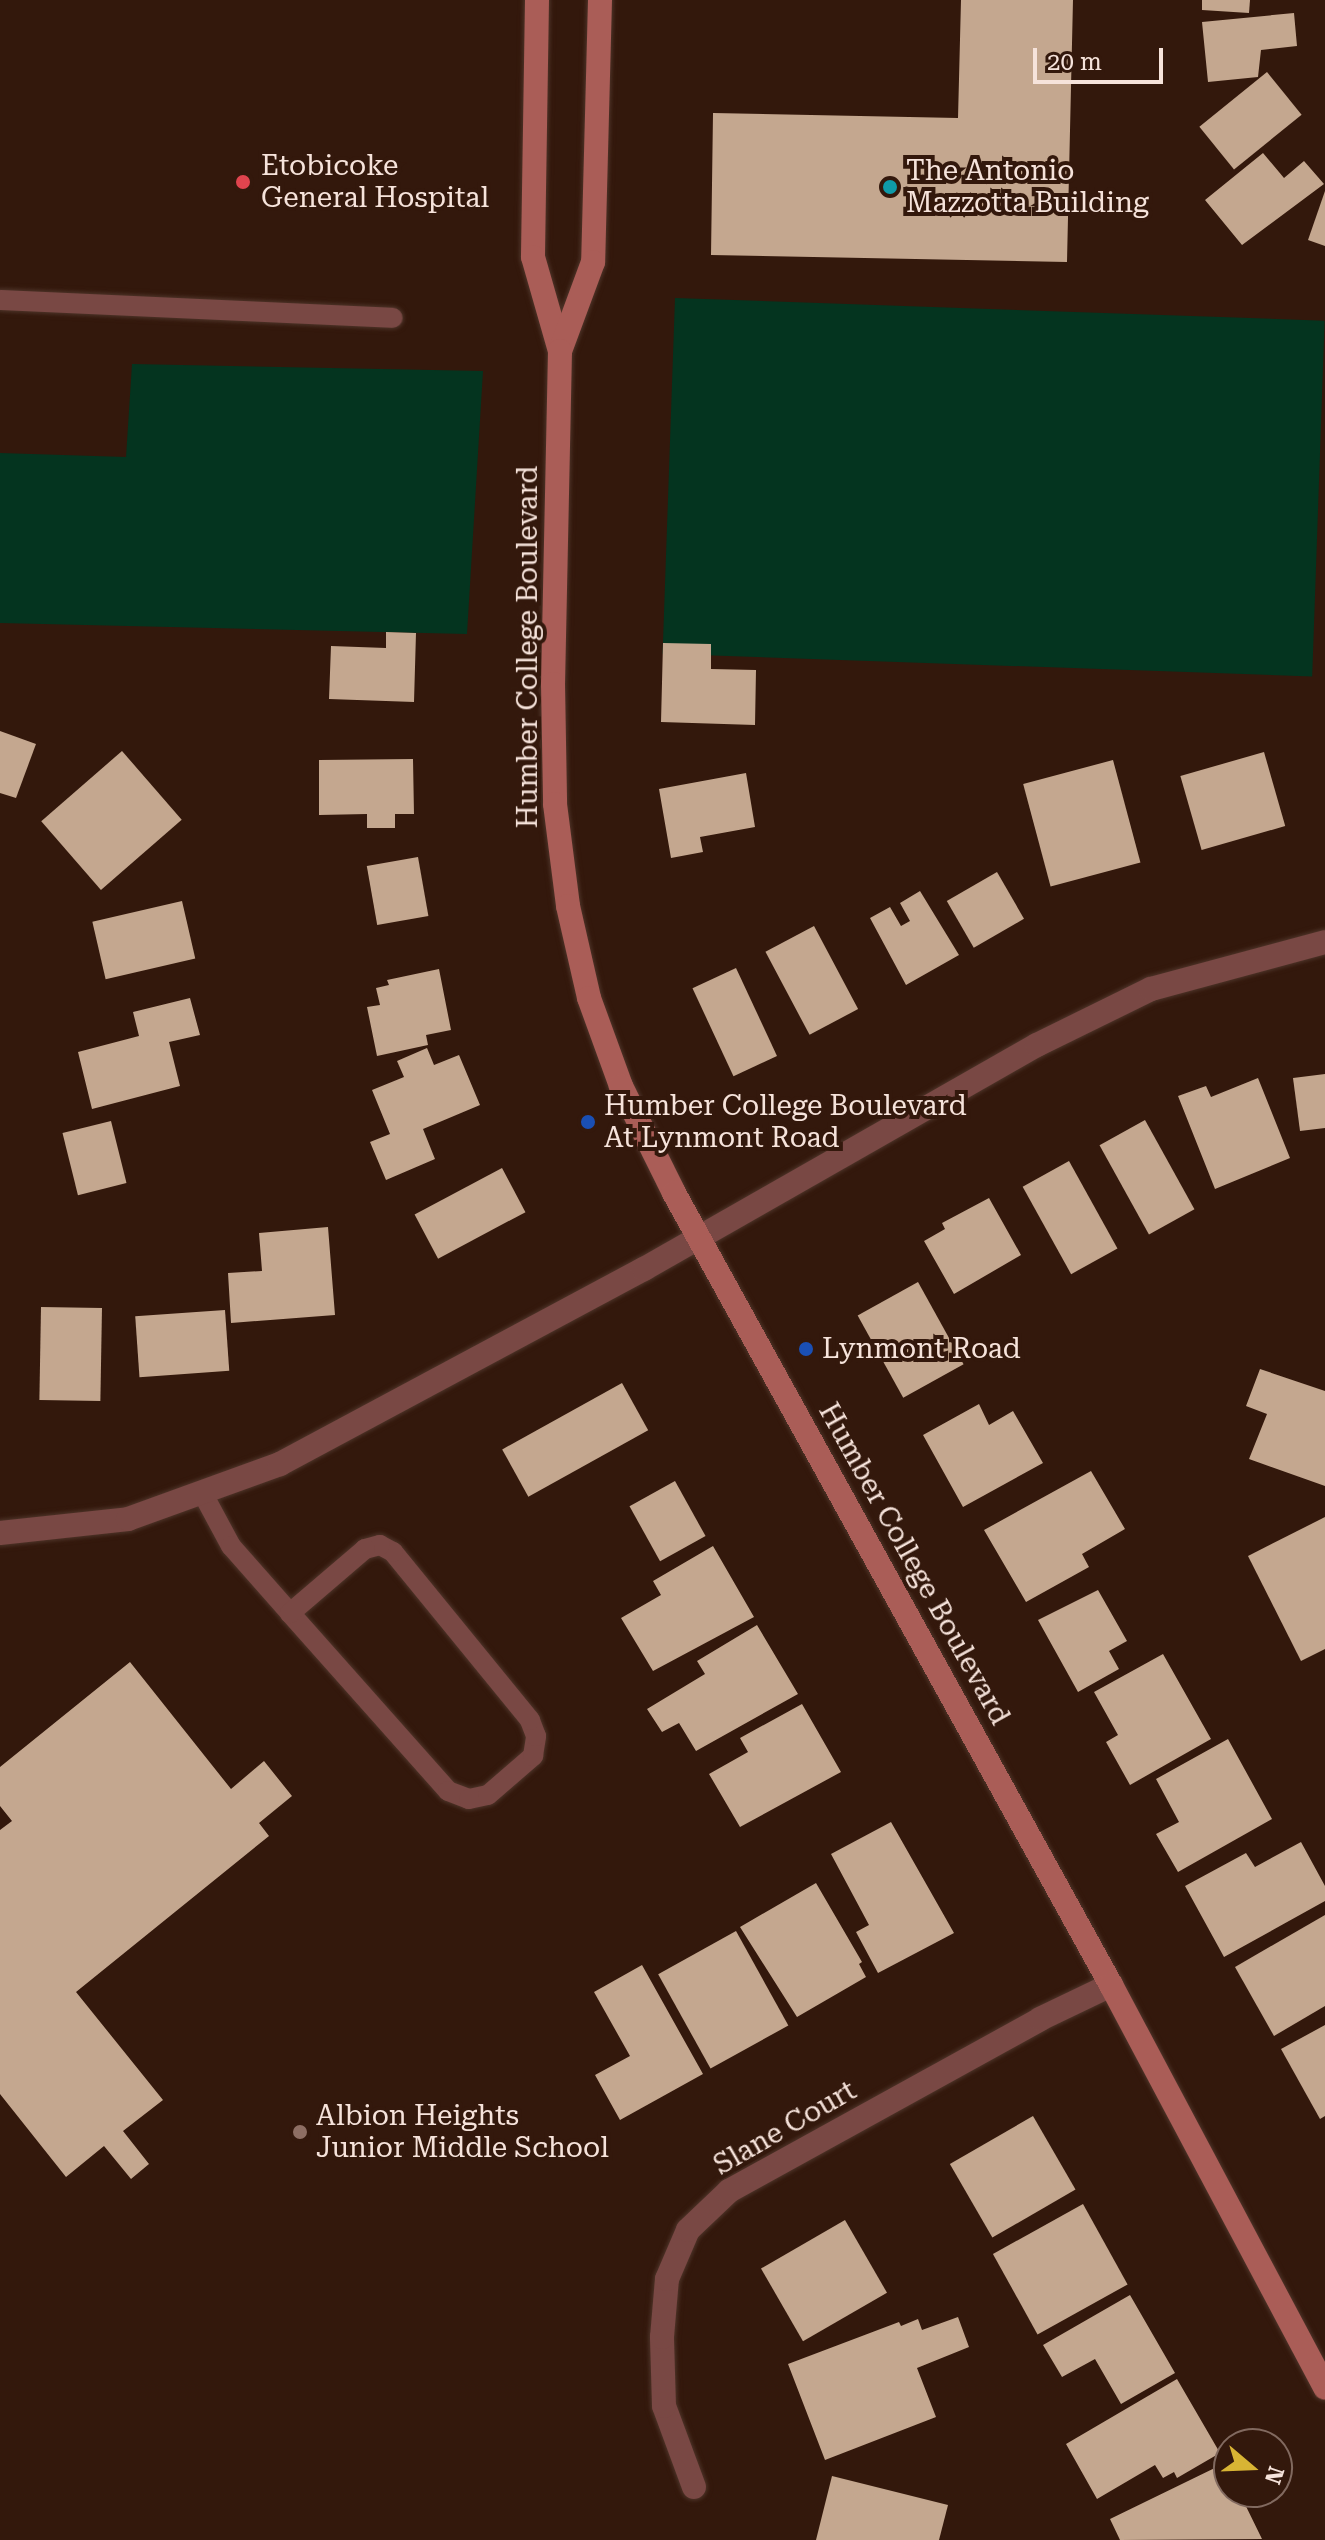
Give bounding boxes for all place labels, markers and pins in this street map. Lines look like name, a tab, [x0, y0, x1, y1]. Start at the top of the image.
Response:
place label: Etobicoke General Hospital	[261, 149, 489, 215]
place label: The Antonio Mazzotta Building	[906, 154, 1149, 220]
marker: Etobicoke General Hospital	[232, 171, 254, 193]
marker: The Antonio Mazzotta Building	[881, 178, 899, 196]
place label: Humber College Boulevard At Lynmont Road	[604, 1089, 967, 1155]
marker: Humber College Boulevard At Lynmont Road	[579, 1113, 597, 1131]
place label: Lynmont Road	[822, 1332, 1021, 1366]
marker: Lynmont Road	[797, 1340, 815, 1358]
place label: Albion Heights Junior Middle School	[316, 2099, 609, 2165]
marker: Albion Heights Junior Middle School	[291, 2123, 309, 2141]

